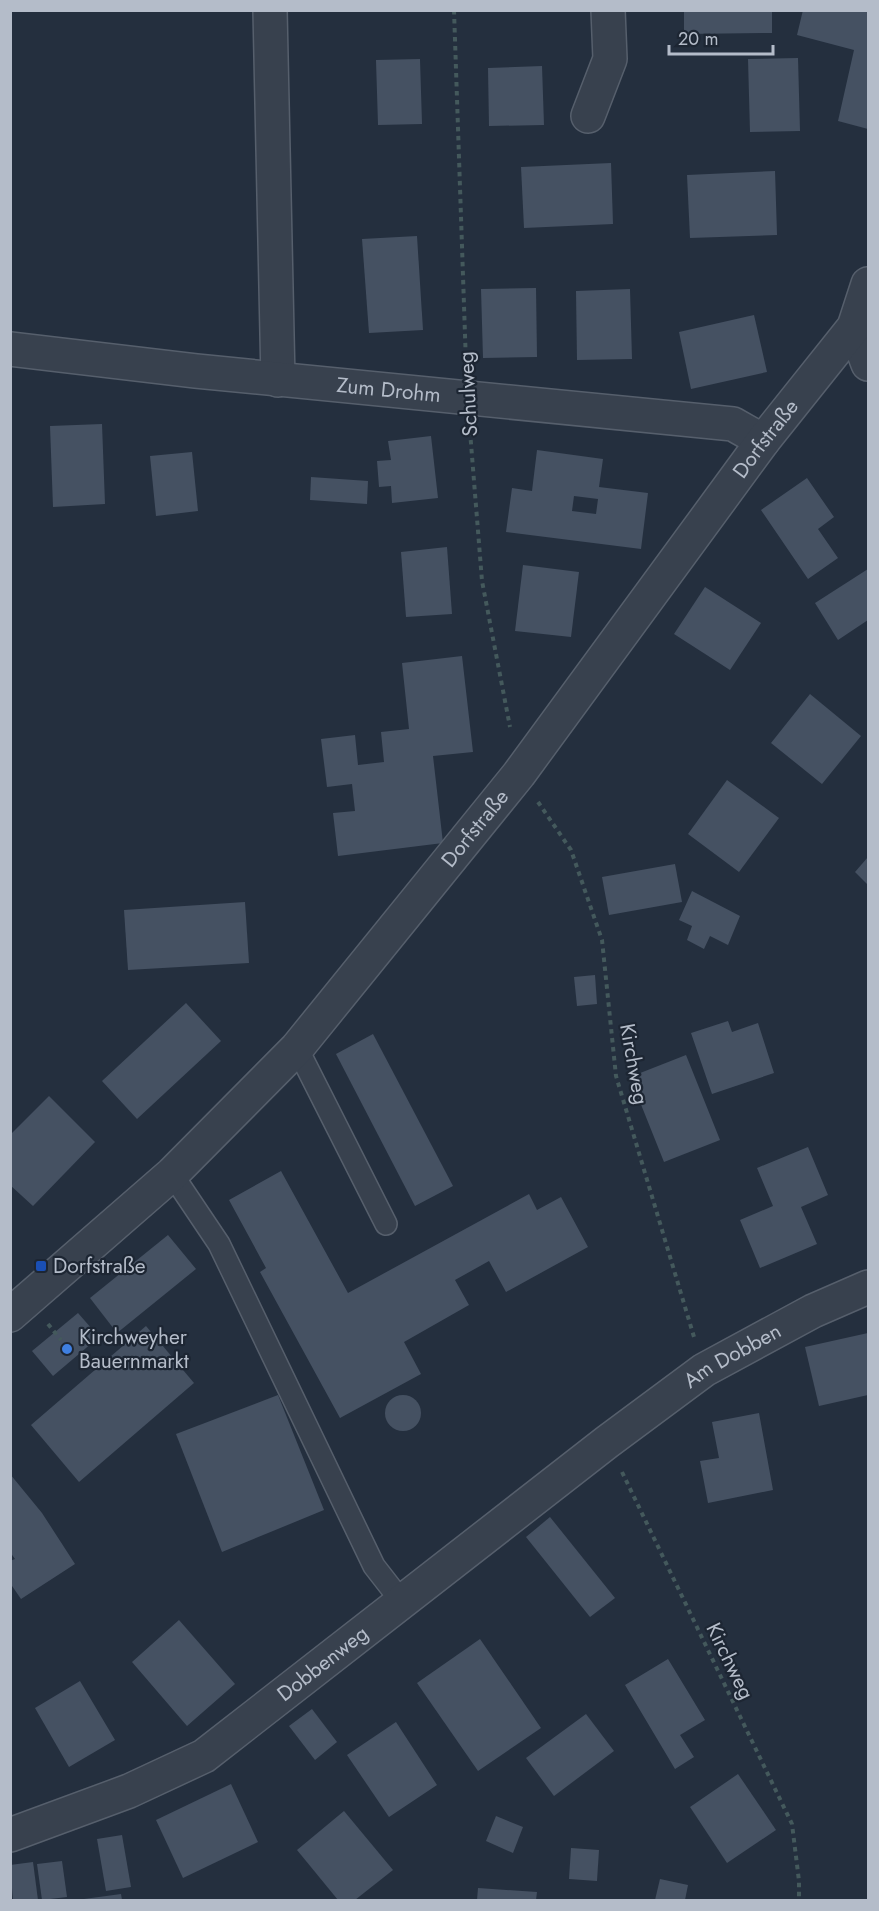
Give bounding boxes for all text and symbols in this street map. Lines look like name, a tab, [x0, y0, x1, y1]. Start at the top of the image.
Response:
scale bar	[669, 18, 772, 56]
text: 20 m	[678, 26, 718, 52]
street label: Schulweg	[451, 351, 485, 437]
street label: Zum Drohm	[335, 370, 442, 410]
street label: Dorfstraße	[725, 393, 806, 485]
street label: Dorfstraße	[434, 783, 516, 874]
street label: Kirchweg	[612, 1021, 656, 1107]
place label: Dorfstraße	[53, 1251, 146, 1281]
marker: Dorfstraße	[34, 1259, 48, 1273]
street label: Am Dobben	[677, 1316, 787, 1395]
place label: Kirchweyher Bauernmarkt	[79, 1322, 189, 1376]
marker: Kirchweyher Bauernmarkt	[60, 1342, 74, 1356]
street label: Dobbenweg	[271, 1618, 375, 1709]
street label: Kirchweg	[699, 1618, 761, 1704]

